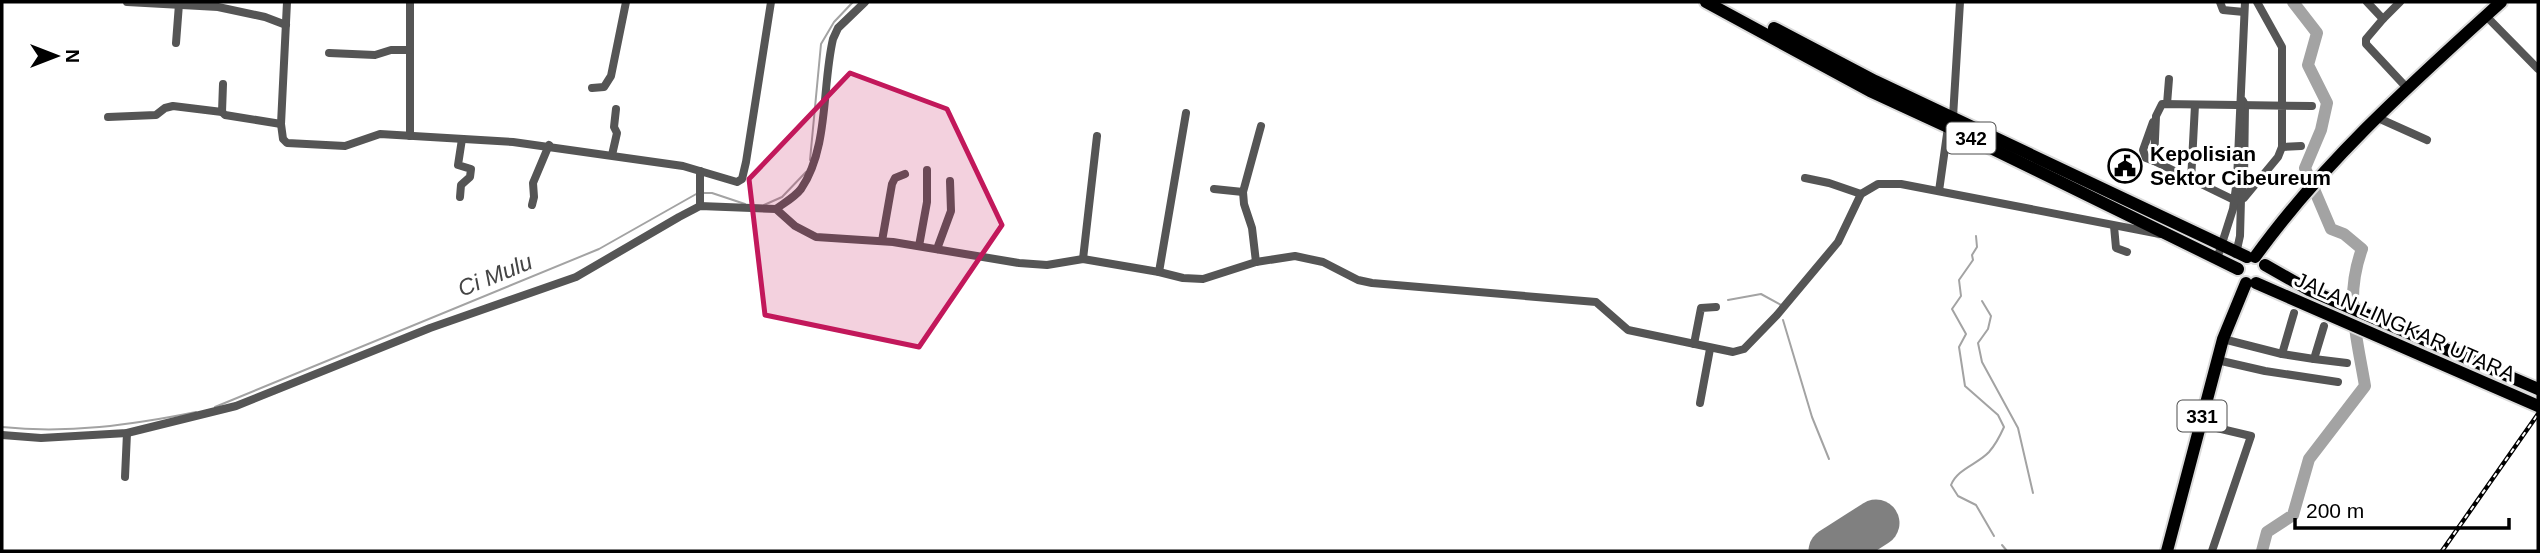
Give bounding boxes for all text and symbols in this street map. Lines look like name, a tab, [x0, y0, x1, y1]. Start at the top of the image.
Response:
north arrow	[21, 21, 91, 91]
text: N	[62, 49, 83, 63]
road number: 342	[1946, 122, 1996, 154]
place label: Kepolisian Sektor Cibeureum	[2150, 142, 2331, 189]
public building icon: Kepolisian Sektor Cibeureum	[2106, 147, 2144, 185]
water label: Ci Mulu	[454, 248, 536, 302]
street label: JALAN LINGKAR UTARA	[2291, 267, 2519, 386]
road number: 331	[2178, 400, 2226, 432]
scale bar	[2295, 486, 2508, 530]
text: 200 m	[2306, 499, 2364, 522]

